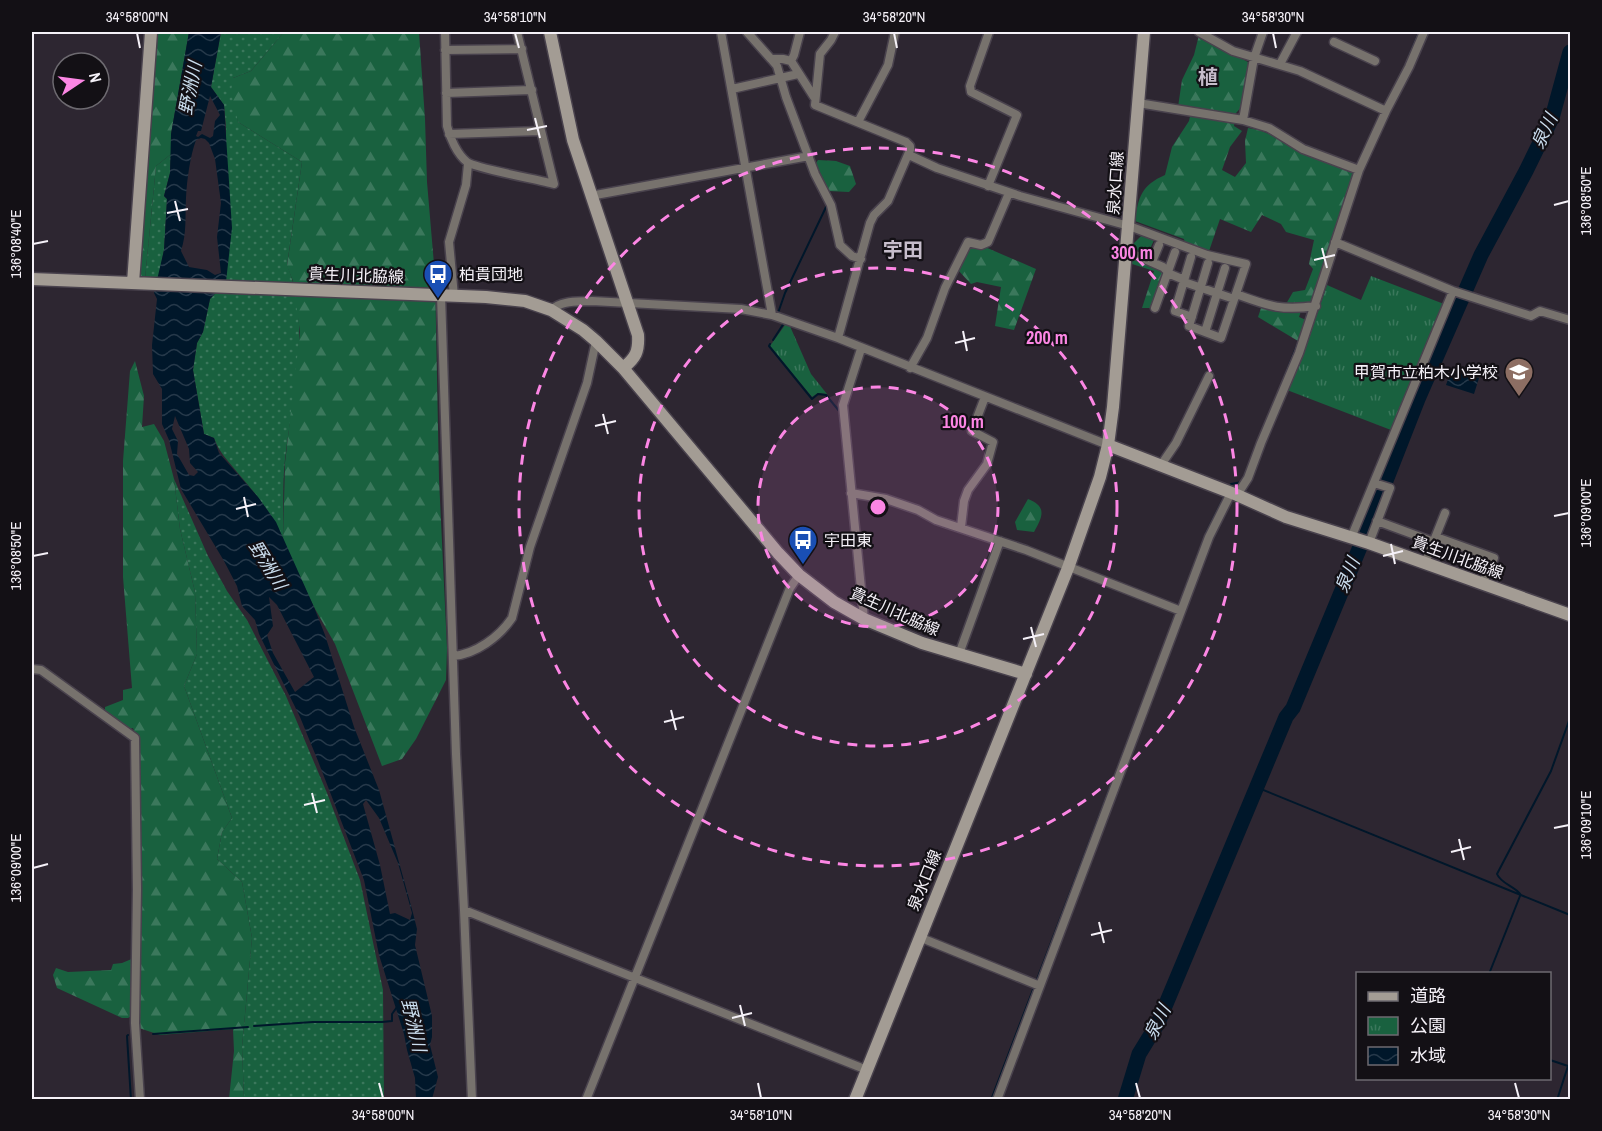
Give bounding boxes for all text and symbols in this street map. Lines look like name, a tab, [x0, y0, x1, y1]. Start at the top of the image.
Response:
text: 34°58'00"N	[106, 6, 168, 27]
text: 34°58'10"N	[484, 6, 546, 27]
text: 34°58'20"N	[863, 6, 925, 27]
text: 34°58'30"N	[1242, 6, 1304, 27]
north arrow	[51, 51, 111, 111]
water label: 野洲川	[173, 57, 208, 117]
district label: 植	[1198, 63, 1218, 90]
text: N	[84, 71, 107, 85]
water label: 泉川	[1525, 108, 1564, 153]
street label: 泉水口線	[1102, 150, 1128, 216]
text: 136°08'50"E	[1575, 167, 1596, 235]
text: 136°08'40"E	[5, 210, 26, 278]
district label: 宇田	[883, 236, 923, 263]
text: 300 m	[1111, 240, 1153, 265]
bus stop icon: 柏貴団地	[422, 258, 454, 300]
street label: 貴生川北脇線	[308, 262, 404, 288]
place label: 柏貴団地	[459, 263, 523, 285]
text: 200 m	[1026, 325, 1068, 350]
school or university icon: 甲賀市立柏木小学校	[1503, 356, 1535, 398]
place label: 甲賀市立柏木小学校	[1354, 361, 1498, 383]
text: 100 m	[942, 409, 984, 434]
text: 136°09'00"E	[1575, 479, 1596, 547]
centre of rings	[868, 497, 888, 517]
text: 136°08'50"E	[5, 522, 26, 590]
bus stop icon: 宇田東	[787, 524, 819, 566]
place label: 宇田東	[824, 529, 872, 551]
street label: 貴生川北脇線	[1409, 530, 1507, 584]
water label: 野洲川	[243, 535, 294, 596]
water label: 泉川	[1329, 552, 1366, 596]
street label: 貴生川北脇線	[847, 581, 943, 641]
text: 136°09'10"E	[1575, 791, 1596, 859]
text: 136°09'00"E	[5, 834, 26, 902]
street label: 泉水口線	[902, 846, 946, 914]
legend	[1356, 972, 1551, 1080]
text: 道路	[1410, 983, 1446, 1008]
water label: 野洲川	[396, 996, 433, 1056]
water label: 泉川	[1138, 999, 1177, 1044]
text: 公園	[1410, 1013, 1446, 1038]
text: 水域	[1410, 1043, 1446, 1068]
text: 34°58'00"N	[352, 1104, 414, 1125]
text: 34°58'10"N	[730, 1104, 792, 1125]
text: 34°58'20"N	[1109, 1104, 1171, 1125]
text: 34°58'30"N	[1488, 1104, 1550, 1125]

